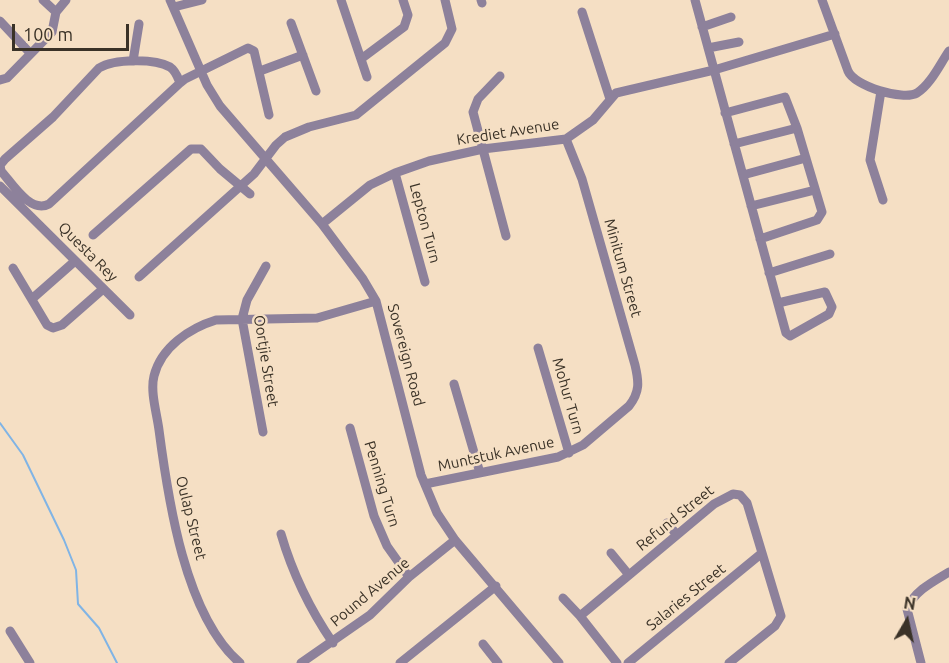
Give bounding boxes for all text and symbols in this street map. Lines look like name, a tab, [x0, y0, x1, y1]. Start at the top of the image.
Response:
scale bar	[15, 12, 132, 50]
text: 100 m	[23, 24, 73, 44]
street label: Krediet Avenue	[455, 115, 561, 149]
street label: Lepton Turn	[406, 181, 444, 265]
street label: Minitum Street	[600, 217, 646, 319]
street label: Questa Rey	[54, 218, 122, 286]
street label: Sovereign Road	[384, 302, 428, 408]
street label: Oortjie Street	[250, 314, 282, 408]
street label: Mohur Turn	[548, 356, 588, 436]
street label: Muntstuk Avenue	[436, 433, 556, 475]
street label: Penning Turn	[360, 439, 404, 529]
street label: Oulap Street	[172, 474, 210, 562]
street label: Refund Street	[633, 481, 717, 555]
street label: Pound Avenue	[327, 554, 413, 630]
street label: Salaries Street	[643, 560, 729, 634]
north arrow	[877, 591, 937, 651]
text: N	[903, 593, 917, 613]

